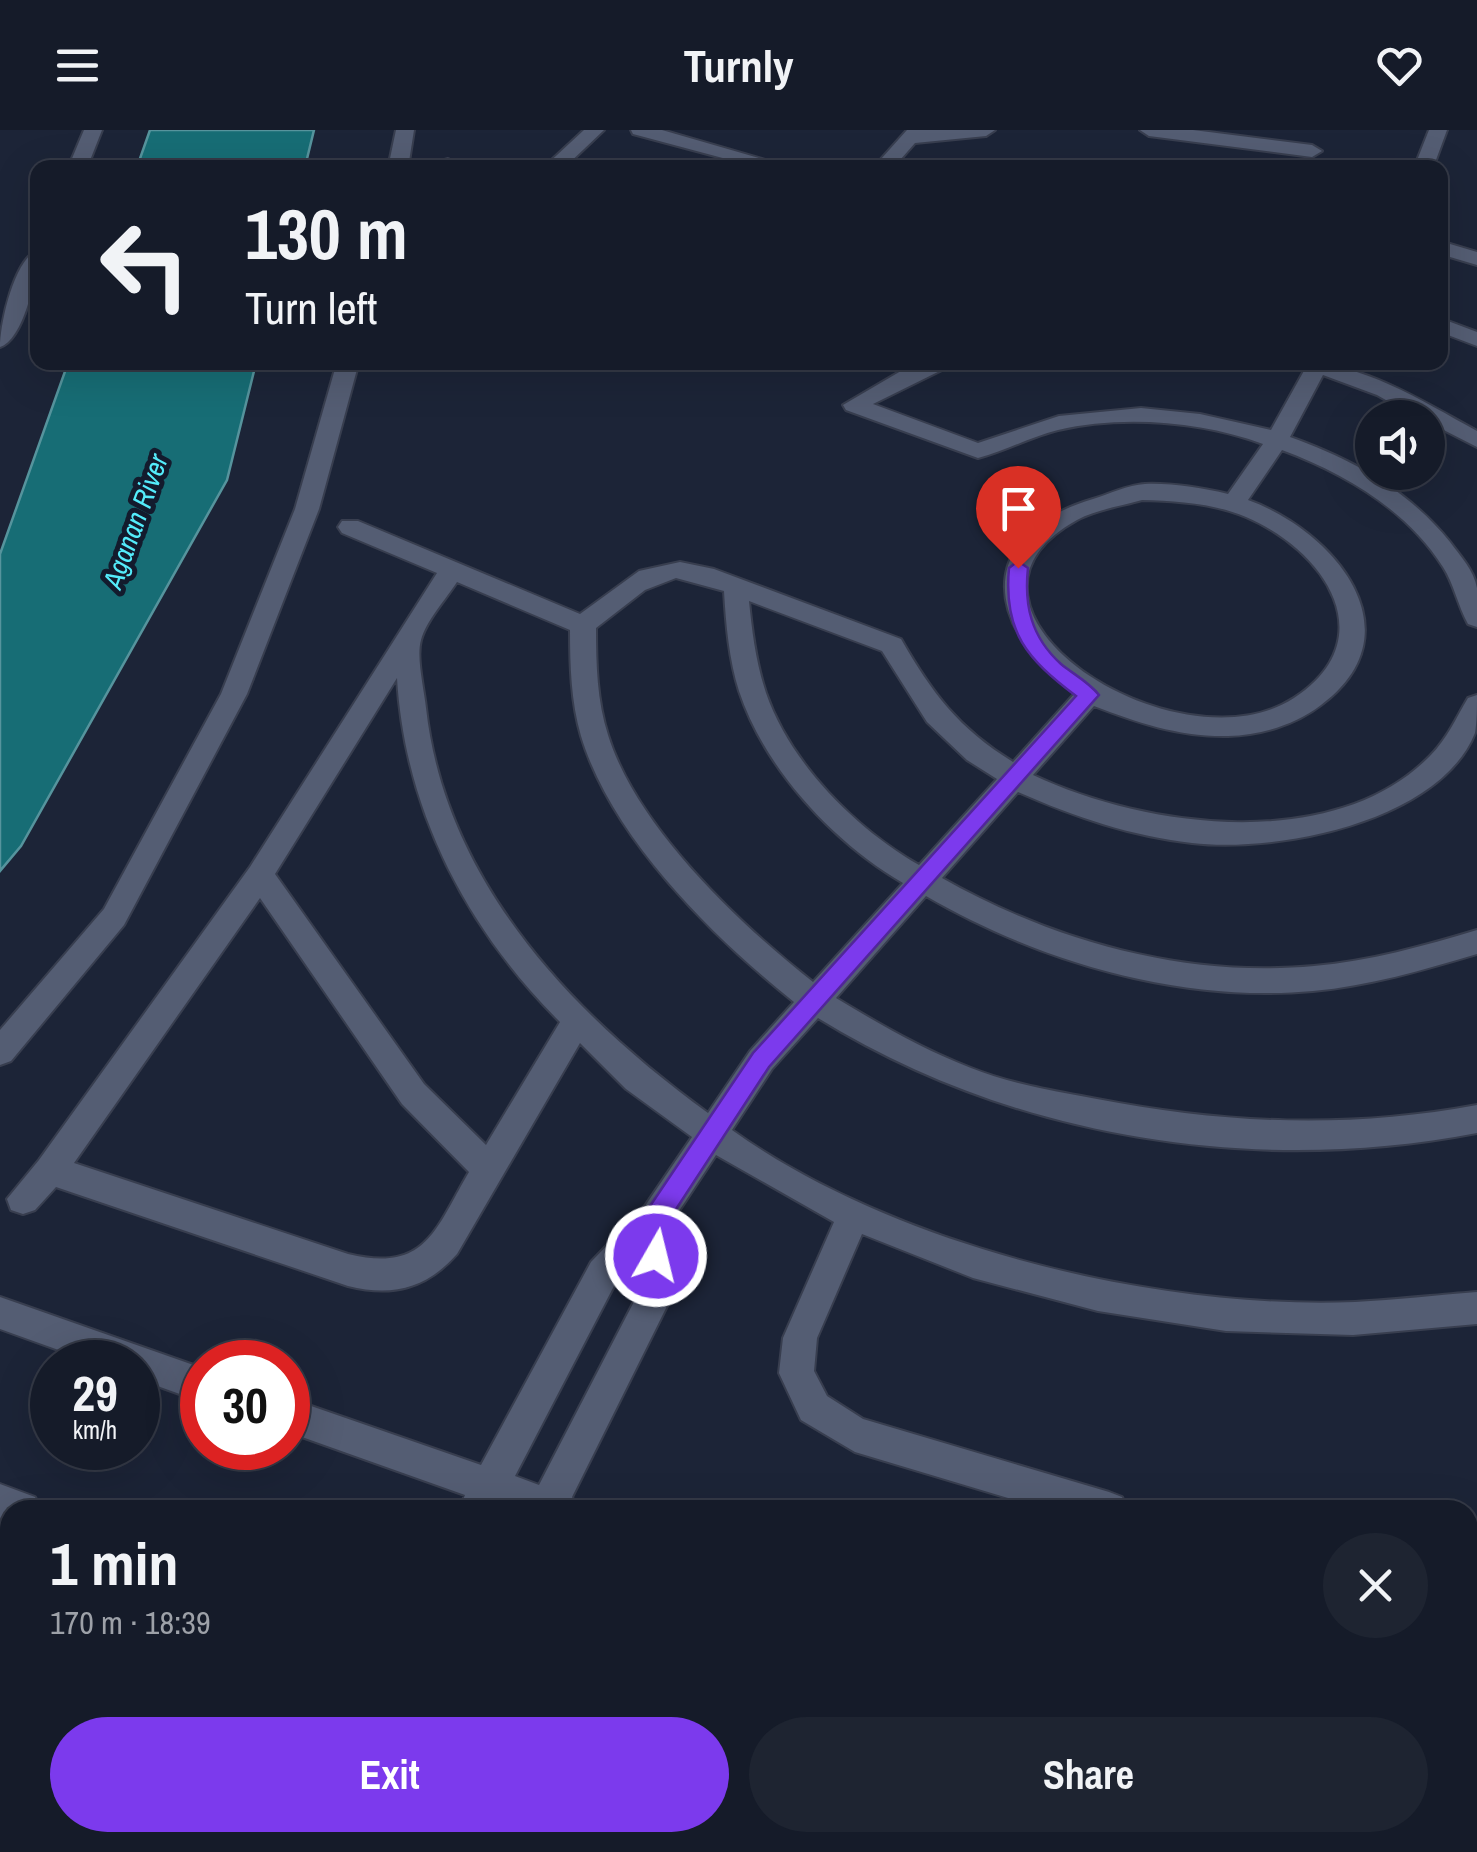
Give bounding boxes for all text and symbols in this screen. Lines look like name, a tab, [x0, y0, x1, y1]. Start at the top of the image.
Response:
text: Turnly	[683, 35, 794, 96]
icon: menu	[50, 38, 105, 93]
icon: heart	[1372, 38, 1427, 93]
text: 130 m	[245, 187, 408, 281]
icon: left	[80, 200, 210, 330]
text: Turn left	[245, 277, 377, 338]
map controls	[1355, 400, 1445, 490]
button: sound	[1355, 400, 1445, 490]
water label: Aganan River	[92, 447, 177, 595]
pin	[976, 466, 1061, 569]
icon: arrive	[991, 481, 1046, 536]
position arrow	[604, 1204, 708, 1308]
speed limit sign: 30	[180, 1340, 310, 1470]
text: 29	[72, 1359, 118, 1427]
text: km/h	[73, 1413, 117, 1447]
text: 1 min	[50, 1523, 179, 1604]
button: close	[1323, 1533, 1428, 1638]
text: 170 m · 18:39	[50, 1601, 210, 1644]
button: Exit	[50, 1717, 729, 1832]
button: Share	[749, 1717, 1428, 1832]

